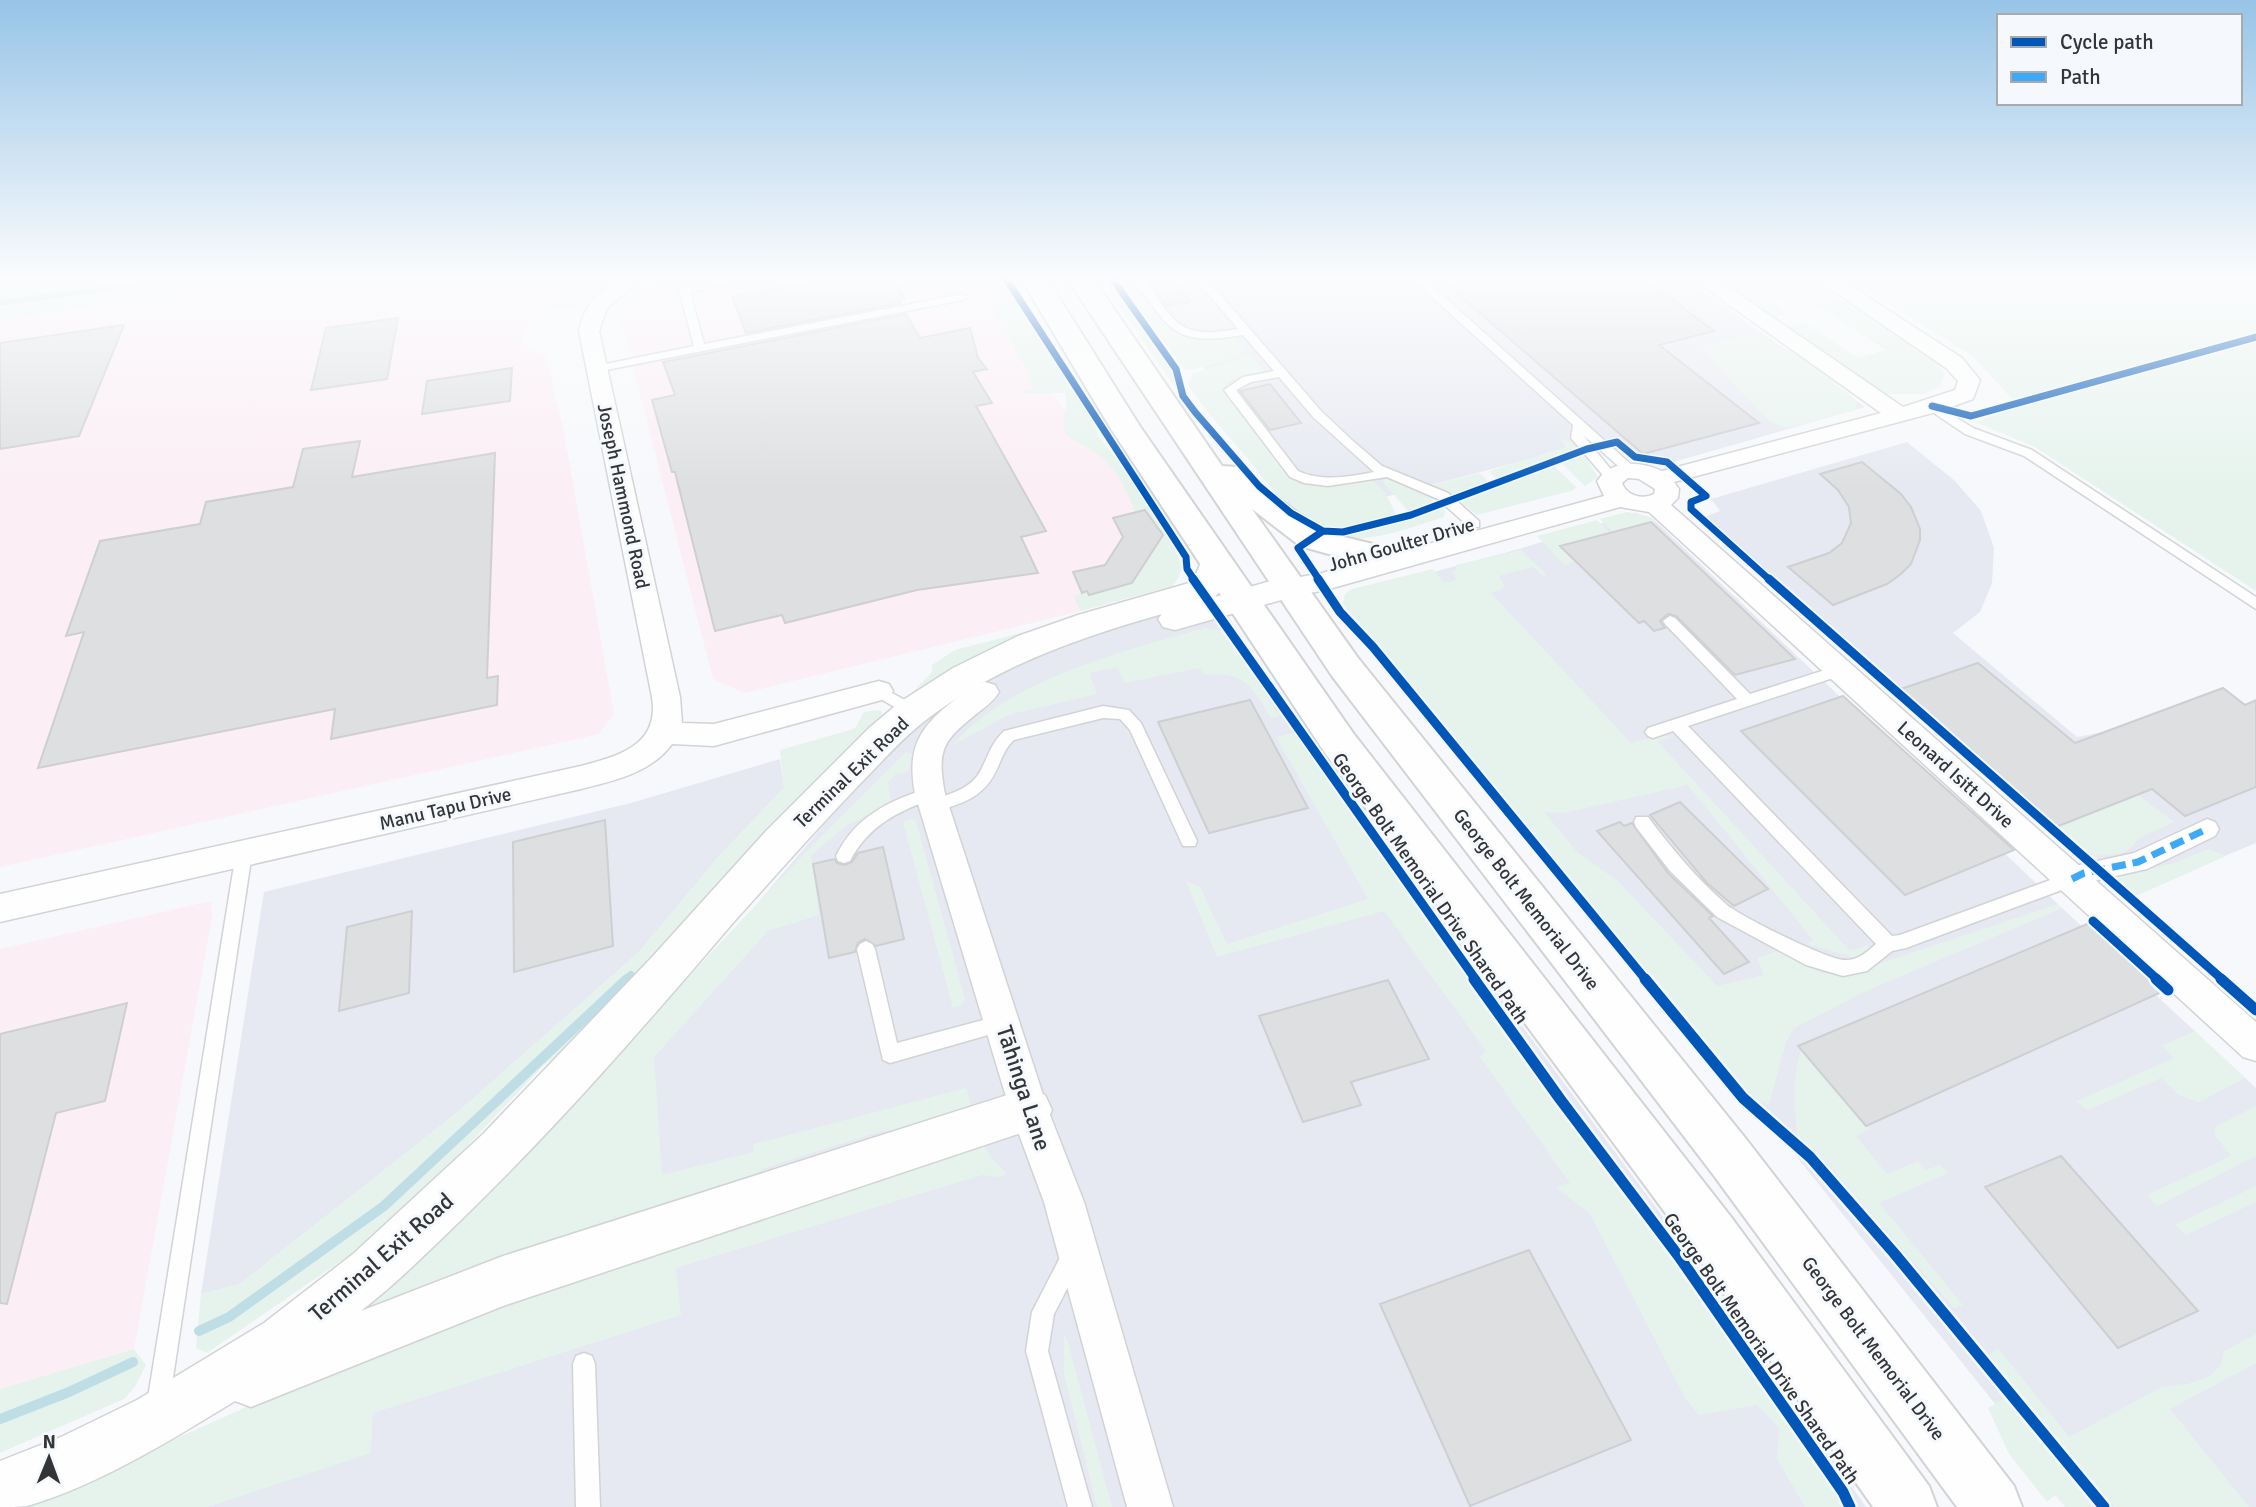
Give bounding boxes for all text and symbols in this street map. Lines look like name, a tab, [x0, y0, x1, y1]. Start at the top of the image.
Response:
legend	[1997, 14, 2242, 105]
text: Cycle path	[2060, 29, 2154, 55]
text: Path	[2060, 64, 2101, 90]
street label: Joseph Hammond Road	[592, 401, 654, 591]
street label: John Goulter Drive	[1326, 513, 1477, 577]
street label: Terminal Exit Road	[789, 712, 914, 834]
street label: Leonard Isitt Drive	[1892, 716, 2019, 833]
street label: George Bolt Memorial Drive Shared Path	[1328, 748, 1534, 1028]
street label: Manu Tapu Drive	[377, 782, 514, 836]
street label: George Bolt Memorial Drive	[1449, 804, 1605, 994]
street label: Tāhinga Lane	[990, 1022, 1057, 1154]
street label: Terminal Exit Road	[303, 1187, 460, 1328]
street label: George Bolt Memorial Drive Shared Path	[1658, 1208, 1864, 1489]
street label: George Bolt Memorial Drive	[1796, 1252, 1950, 1445]
north arrow	[14, 1423, 84, 1493]
text: N	[42, 1430, 56, 1454]

